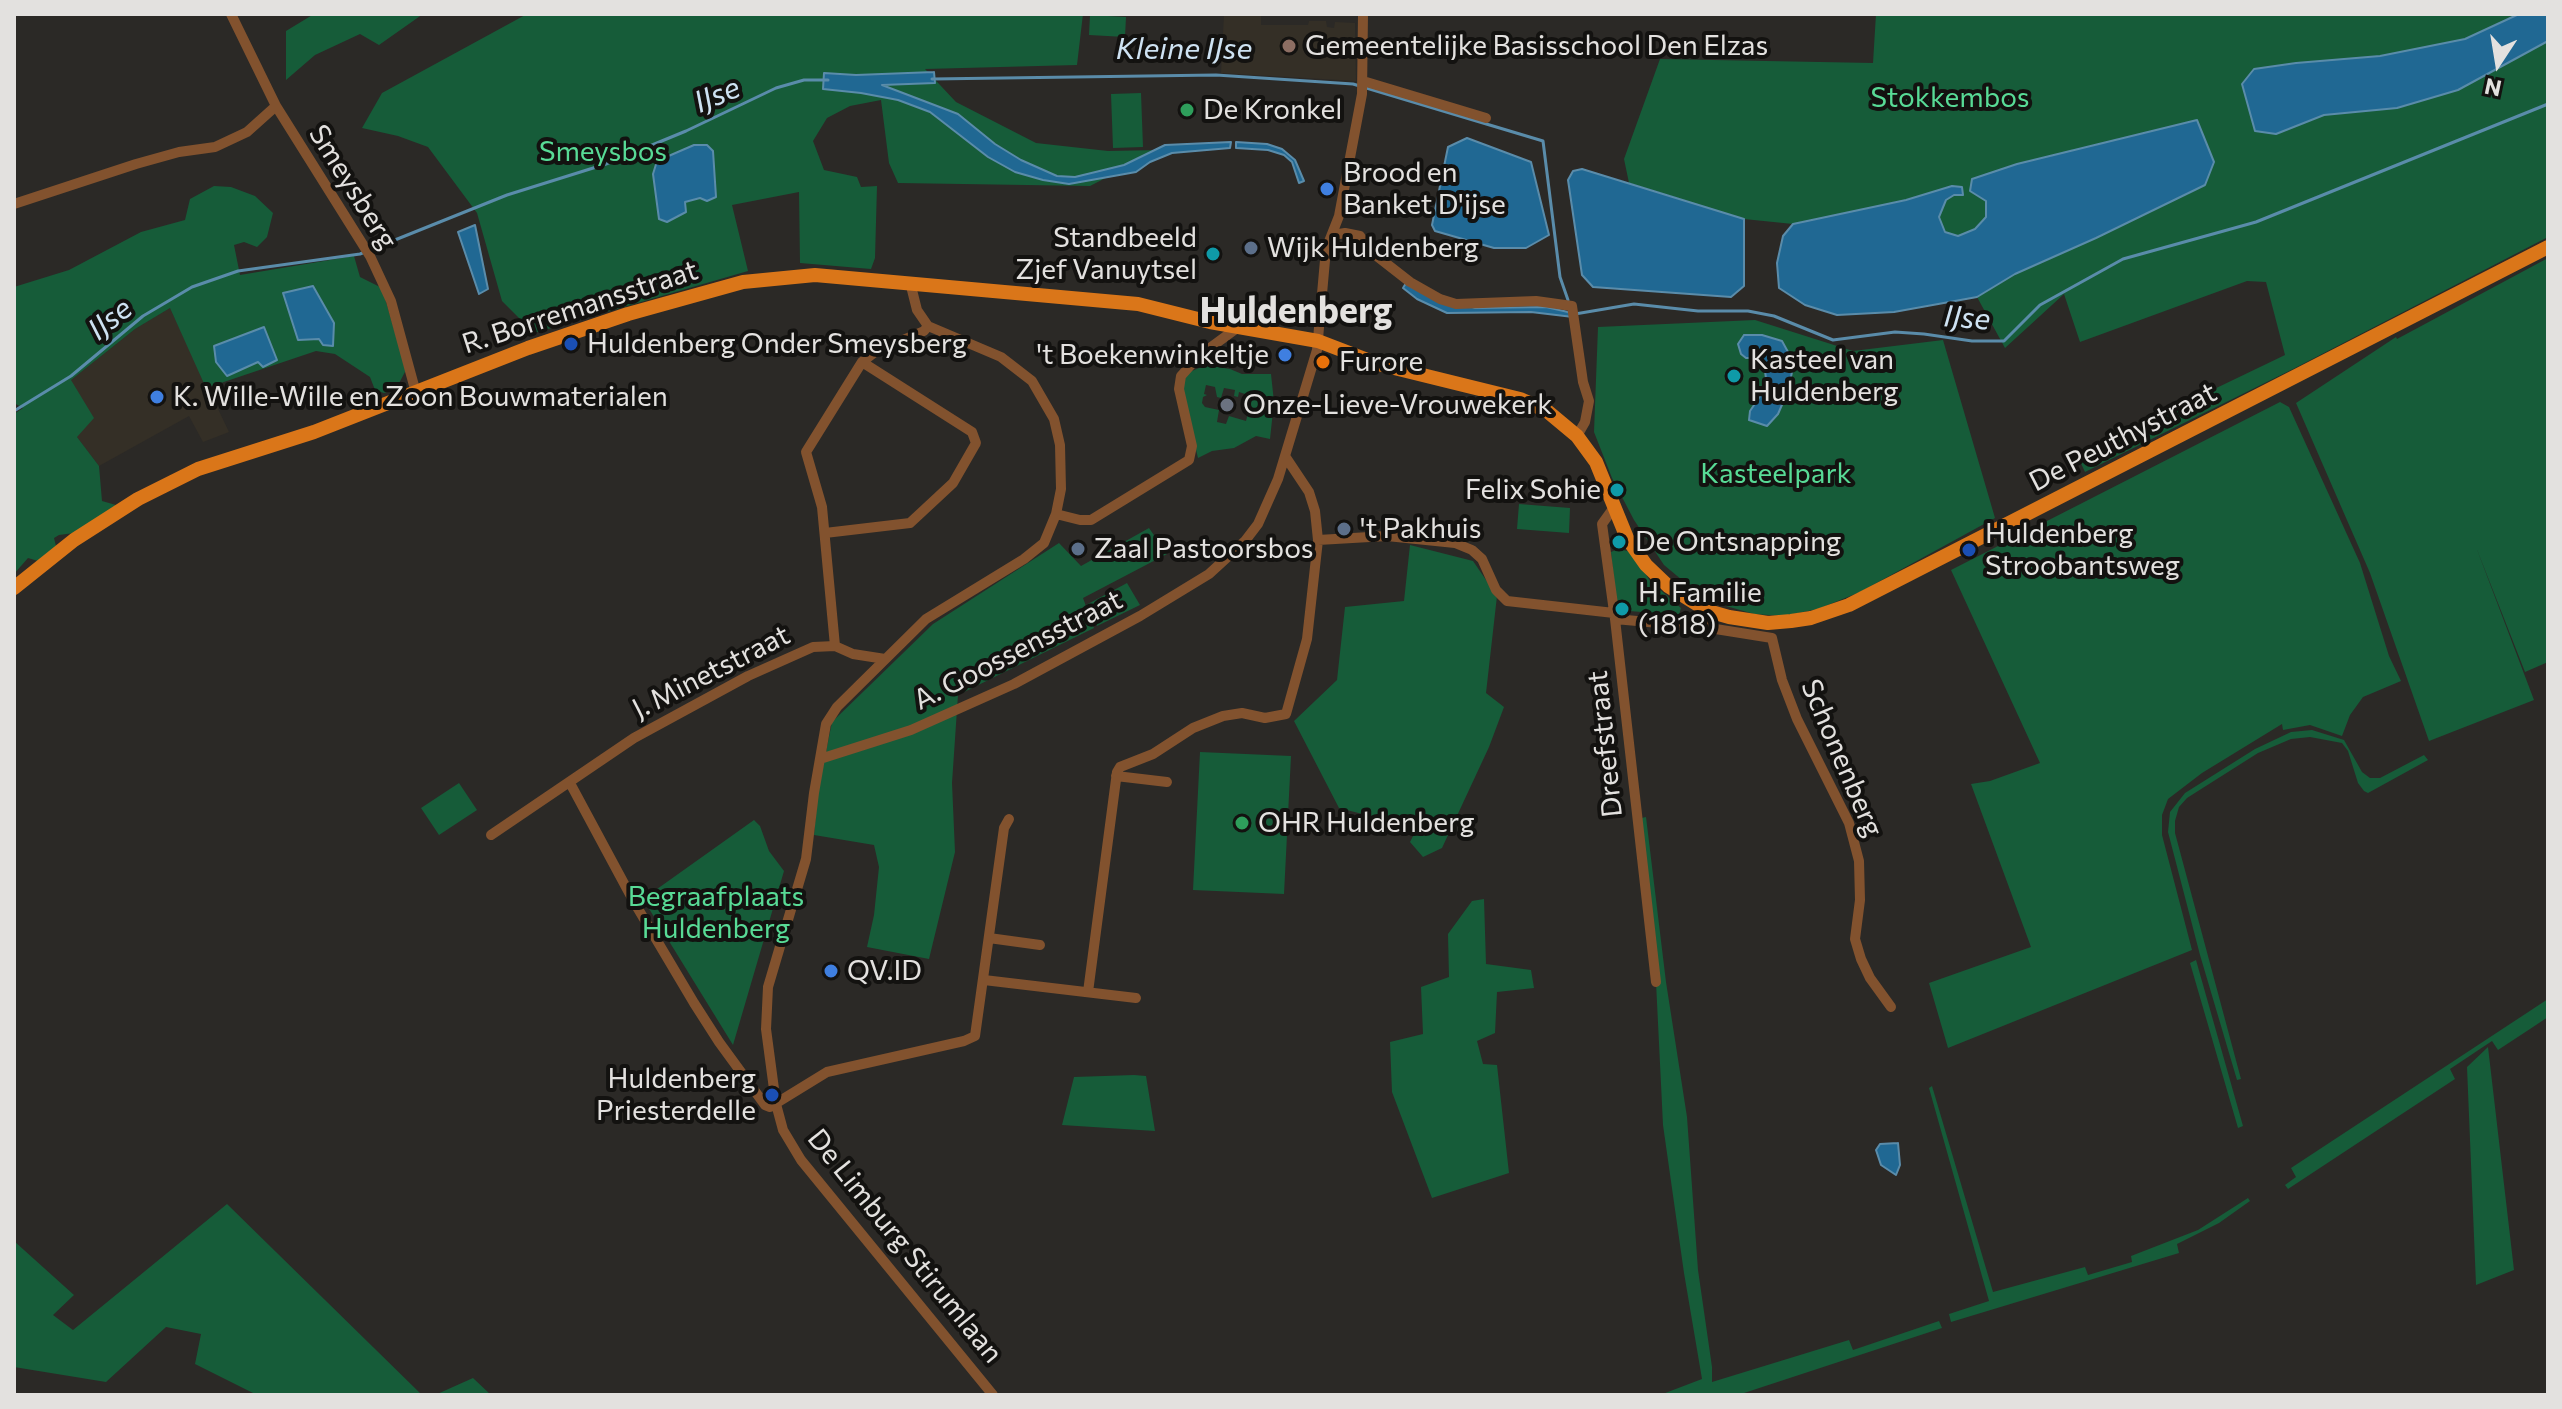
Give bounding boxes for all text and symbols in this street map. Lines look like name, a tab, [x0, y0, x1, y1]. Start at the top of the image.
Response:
north arrow	[2458, 24, 2538, 104]
place label: Gemeentelijke Basisschool Den Elzas	[1305, 29, 1768, 63]
water label: Kleine IJse	[1116, 31, 1252, 67]
marker: Gemeentelijke Basisschool Den Elzas	[1280, 37, 1298, 55]
water label: IJse	[689, 69, 745, 121]
text: N	[2482, 73, 2504, 103]
park label: Stokkembos	[1871, 81, 2029, 115]
place label: De Kronkel	[1203, 93, 1342, 127]
marker: De Kronkel	[1178, 101, 1196, 119]
street label: Smeysberg	[302, 119, 404, 255]
park label: Smeysbos	[539, 135, 667, 169]
place label: Brood en Banket D'ijse	[1343, 156, 1506, 222]
marker: Brood en Banket D'ijse	[1318, 180, 1336, 198]
place label: Standbeeld Zjef Vanuytsel	[1015, 221, 1197, 287]
place label: Wijk Huldenberg	[1267, 231, 1479, 265]
marker: Wijk Huldenberg	[1242, 239, 1260, 257]
marker: Standbeeld Zjef Vanuytsel	[1204, 245, 1222, 263]
street label: R. Borremansstraat	[458, 253, 702, 361]
district label: Huldenberg	[1199, 289, 1393, 333]
water label: IJse	[81, 290, 139, 348]
water label: IJse	[1943, 298, 1991, 338]
place label: Huldenberg Onder Smeysberg	[587, 327, 967, 361]
marker: Huldenberg Onder Smeysberg	[562, 335, 580, 353]
place label: 't Boekenwinkeltje	[1036, 338, 1269, 372]
place label: Kasteel van Huldenberg	[1750, 343, 1898, 409]
place label: Furore	[1339, 345, 1423, 379]
marker: 't Boekenwinkeltje	[1276, 346, 1294, 364]
marker: Furore	[1314, 353, 1332, 371]
marker: Kasteel van Huldenberg	[1725, 367, 1743, 385]
street label: De Peuthystraat	[2024, 375, 2222, 499]
place label: K. Wille-Wille en Zoon Bouwmaterialen	[173, 380, 668, 414]
marker: K. Wille-Wille en Zoon Bouwmaterialen	[148, 388, 166, 406]
place label: Onze-Lieve-Vrouwekerk	[1243, 388, 1552, 422]
marker: Onze-Lieve-Vrouwekerk	[1218, 396, 1236, 414]
park label: Kasteelpark	[1700, 457, 1852, 491]
place label: Felix Sohie	[1465, 473, 1601, 507]
marker: Felix Sohie	[1608, 481, 1626, 499]
place label: 't Pakhuis	[1360, 512, 1482, 546]
place label: Huldenberg Stroobantsweg	[1985, 517, 2180, 583]
marker: 't Pakhuis	[1335, 520, 1353, 538]
place label: De Ontsnapping	[1635, 525, 1841, 559]
place label: Zaal Pastoorsbos	[1094, 532, 1313, 566]
marker: De Ontsnapping	[1610, 533, 1628, 551]
marker: Zaal Pastoorsbos	[1069, 540, 1087, 558]
marker: Huldenberg Stroobantsweg	[1960, 541, 1978, 559]
place label: H. Familie (1818)	[1638, 576, 1762, 642]
street label: A. Goossensstraat	[908, 583, 1128, 717]
marker: H. Familie (1818)	[1613, 600, 1631, 618]
street label: J. Minetstraat	[627, 618, 795, 726]
street label: Dreefstraat	[1581, 669, 1629, 819]
street label: Schonenberg	[1794, 674, 1890, 842]
place label: OHR Huldenberg	[1258, 806, 1474, 840]
marker: OHR Huldenberg	[1233, 814, 1251, 832]
park label: Begraafplaats Huldenberg	[628, 880, 804, 946]
place label: QV.ID	[847, 954, 922, 988]
marker: QV.ID	[822, 962, 840, 980]
place label: Huldenberg Priesterdelle	[596, 1062, 756, 1128]
marker: Huldenberg Priesterdelle	[763, 1086, 781, 1104]
street label: De Limburg Stirumlaan	[800, 1122, 1010, 1370]

